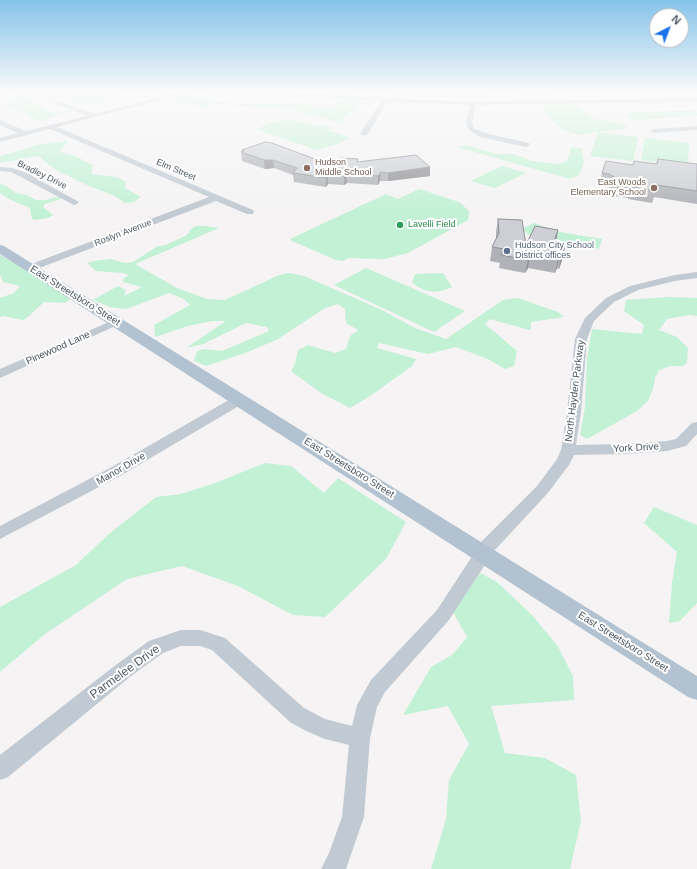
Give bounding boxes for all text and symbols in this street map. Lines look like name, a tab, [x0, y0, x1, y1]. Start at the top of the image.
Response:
north arrow	[649, 8, 689, 48]
text: N	[669, 13, 683, 27]
street label: Elm Street	[155, 157, 197, 183]
street label: Bradley Drive	[15, 158, 69, 192]
place label: Hudson Middle School	[315, 158, 372, 179]
marker: Hudson Middle School	[302, 163, 312, 173]
place label: East Woods Elementary School	[570, 178, 646, 199]
marker: East Woods Elementary School	[649, 183, 659, 193]
street label: Roslyn Avenue	[93, 217, 153, 249]
marker: Lavelli Field	[395, 220, 405, 230]
place label: Lavelli Field	[408, 220, 456, 230]
place label: Hudson City School District offices	[515, 241, 594, 262]
marker: Hudson City School District offices	[502, 246, 512, 256]
street label: East Streetsboro Street	[28, 263, 122, 329]
street label: Pinewood Lane	[24, 328, 92, 368]
street label: North Hayden Parkway	[563, 339, 587, 443]
street label: East Streetsboro Street	[302, 435, 396, 501]
street label: York Drive	[613, 441, 659, 455]
street label: Manor Drive	[94, 450, 148, 488]
street label: East Streetsboro Street	[576, 609, 670, 675]
street label: Parmelee Drive	[87, 642, 163, 702]

